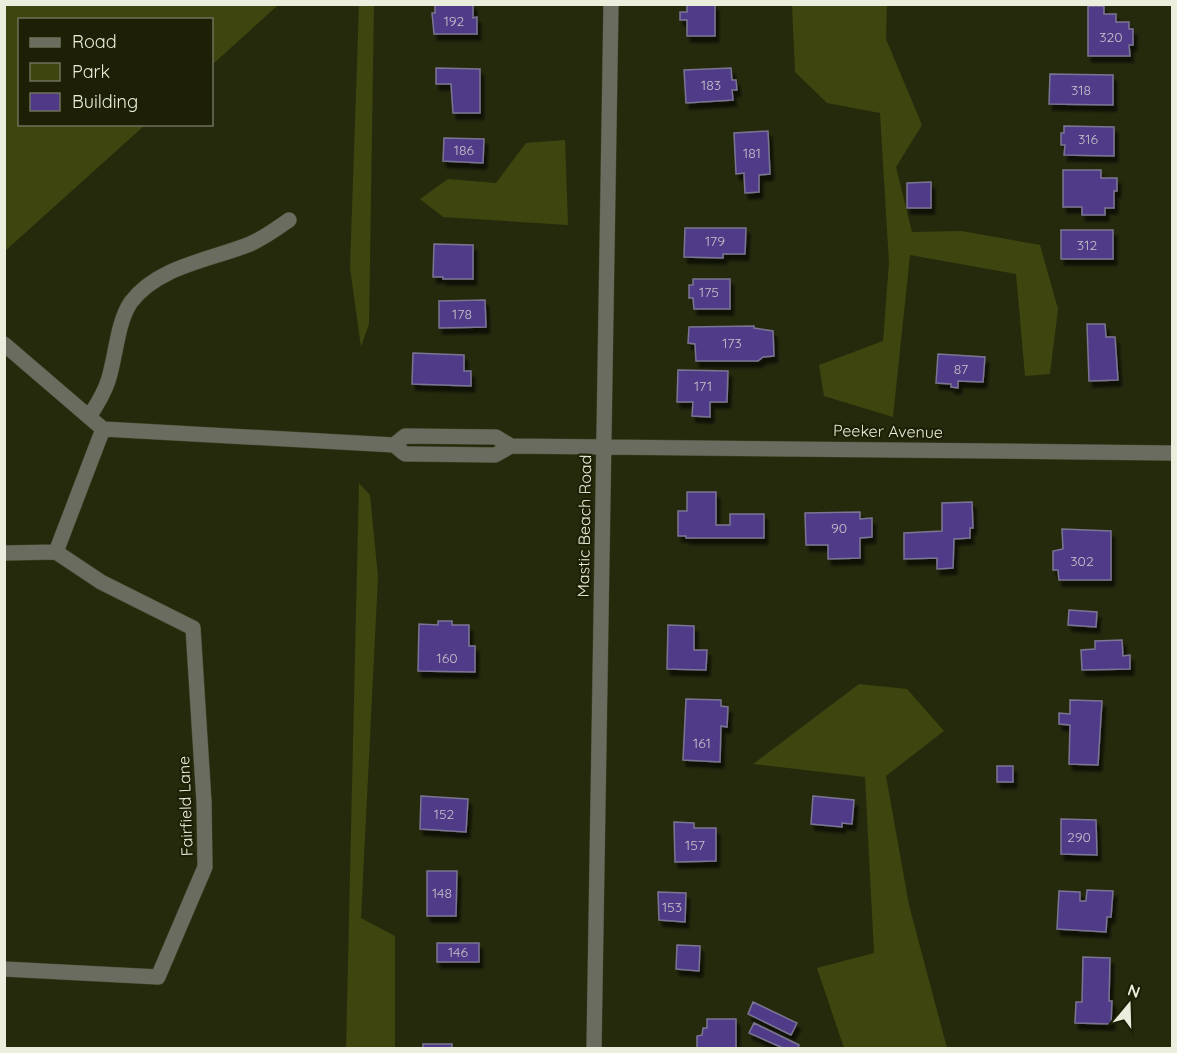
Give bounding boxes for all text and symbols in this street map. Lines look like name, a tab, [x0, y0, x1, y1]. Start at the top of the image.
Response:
house number: 192	[444, 12, 465, 30]
legend	[18, 18, 213, 126]
house number: 320	[1099, 28, 1123, 46]
text: Road	[72, 30, 117, 53]
text: Park	[72, 60, 110, 83]
house number: 183	[701, 76, 721, 94]
house number: 318	[1071, 81, 1091, 99]
text: Building	[72, 90, 138, 113]
house number: 316	[1078, 130, 1098, 148]
house number: 186	[454, 141, 475, 159]
house number: 181	[743, 144, 761, 162]
house number: 179	[705, 232, 725, 250]
house number: 312	[1077, 236, 1097, 254]
house number: 175	[699, 283, 719, 301]
house number: 178	[452, 305, 472, 323]
house number: 173	[722, 334, 742, 352]
house number: 87	[954, 360, 968, 378]
house number: 171	[694, 377, 712, 395]
street label: Peeker Avenue	[833, 420, 943, 442]
street label: Mastic Beach Road	[573, 455, 595, 597]
house number: 90	[831, 519, 847, 537]
house number: 302	[1070, 552, 1094, 570]
house number: 160	[436, 649, 458, 667]
house number: 161	[693, 734, 711, 752]
street label: Fairfield Lane	[173, 756, 197, 856]
house number: 152	[434, 805, 455, 823]
house number: 290	[1067, 828, 1091, 846]
house number: 157	[685, 836, 705, 854]
house number: 148	[432, 884, 452, 902]
house number: 153	[662, 898, 682, 916]
house number: 146	[448, 943, 468, 961]
north arrow	[1099, 975, 1159, 1035]
text: N	[1125, 979, 1143, 1002]

